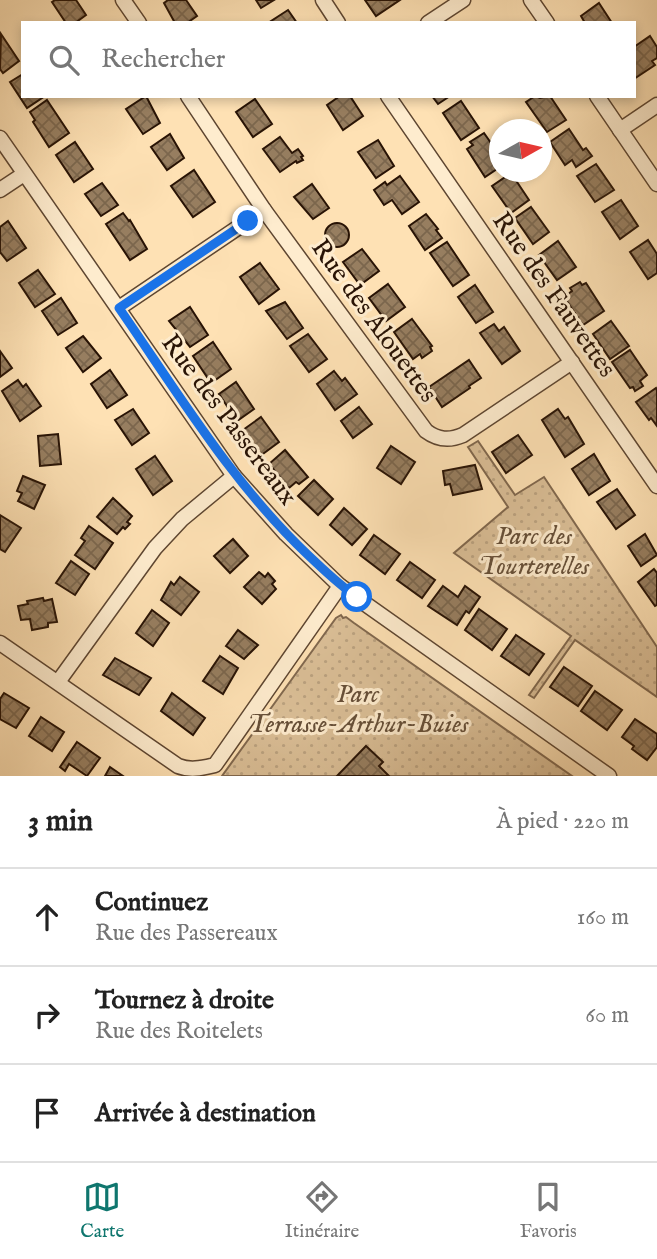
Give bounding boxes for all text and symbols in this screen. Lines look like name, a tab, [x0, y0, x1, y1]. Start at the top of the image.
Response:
search box	[21, 21, 636, 98]
icon: search	[45, 41, 83, 79]
text: Rechercher	[101, 43, 225, 76]
north arrow	[489, 119, 552, 182]
route end	[232, 205, 263, 236]
street label: Rue des Fauvettes	[484, 206, 623, 384]
street label: Rue des Alouettes	[303, 233, 444, 409]
street label: Rue des Passereaux	[153, 328, 304, 513]
park label: Parc des Tourterelles	[479, 520, 590, 583]
route start	[341, 581, 372, 612]
park label: Parc Terrasse-Arthur-Buies	[248, 678, 469, 741]
text: 3 min	[28, 803, 93, 841]
text: À pied · 220 m	[496, 807, 629, 836]
text: Continuez	[95, 886, 208, 919]
icon: ahead	[28, 898, 66, 936]
text: 160 m	[577, 903, 629, 932]
text: Rue des Passereaux	[95, 919, 278, 948]
text: Tournez à droite	[95, 984, 274, 1017]
icon: right	[28, 996, 66, 1034]
text: 60 m	[585, 1001, 629, 1030]
text: Rue des Roitelets	[95, 1017, 263, 1046]
icon: arrive	[28, 1094, 66, 1132]
text: Arrivée à destination	[95, 1097, 316, 1130]
tab: Carte	[80, 1178, 124, 1244]
tab: Itinéraire	[285, 1178, 359, 1244]
tab: Favoris	[520, 1178, 577, 1244]

